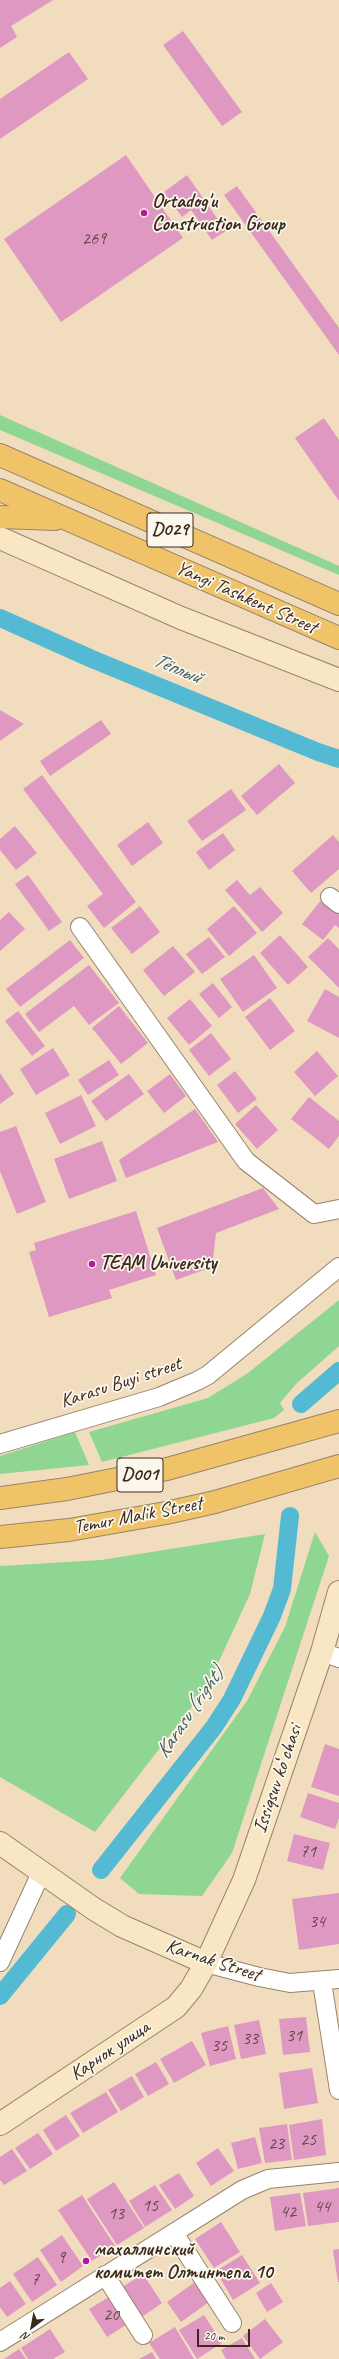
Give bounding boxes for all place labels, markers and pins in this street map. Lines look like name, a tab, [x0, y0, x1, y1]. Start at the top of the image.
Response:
place label: Ortadog'u Construction Group	[152, 190, 284, 237]
marker: Ortadog'u Construction Group	[139, 208, 149, 218]
place label: TEAM University	[100, 1252, 216, 1276]
marker: TEAM University	[87, 1259, 97, 1269]
place label: махаллинский комитет Олтинтепа 10	[94, 2238, 273, 2285]
marker: махаллинский комитет Олтинтепа 10	[81, 2256, 91, 2266]

